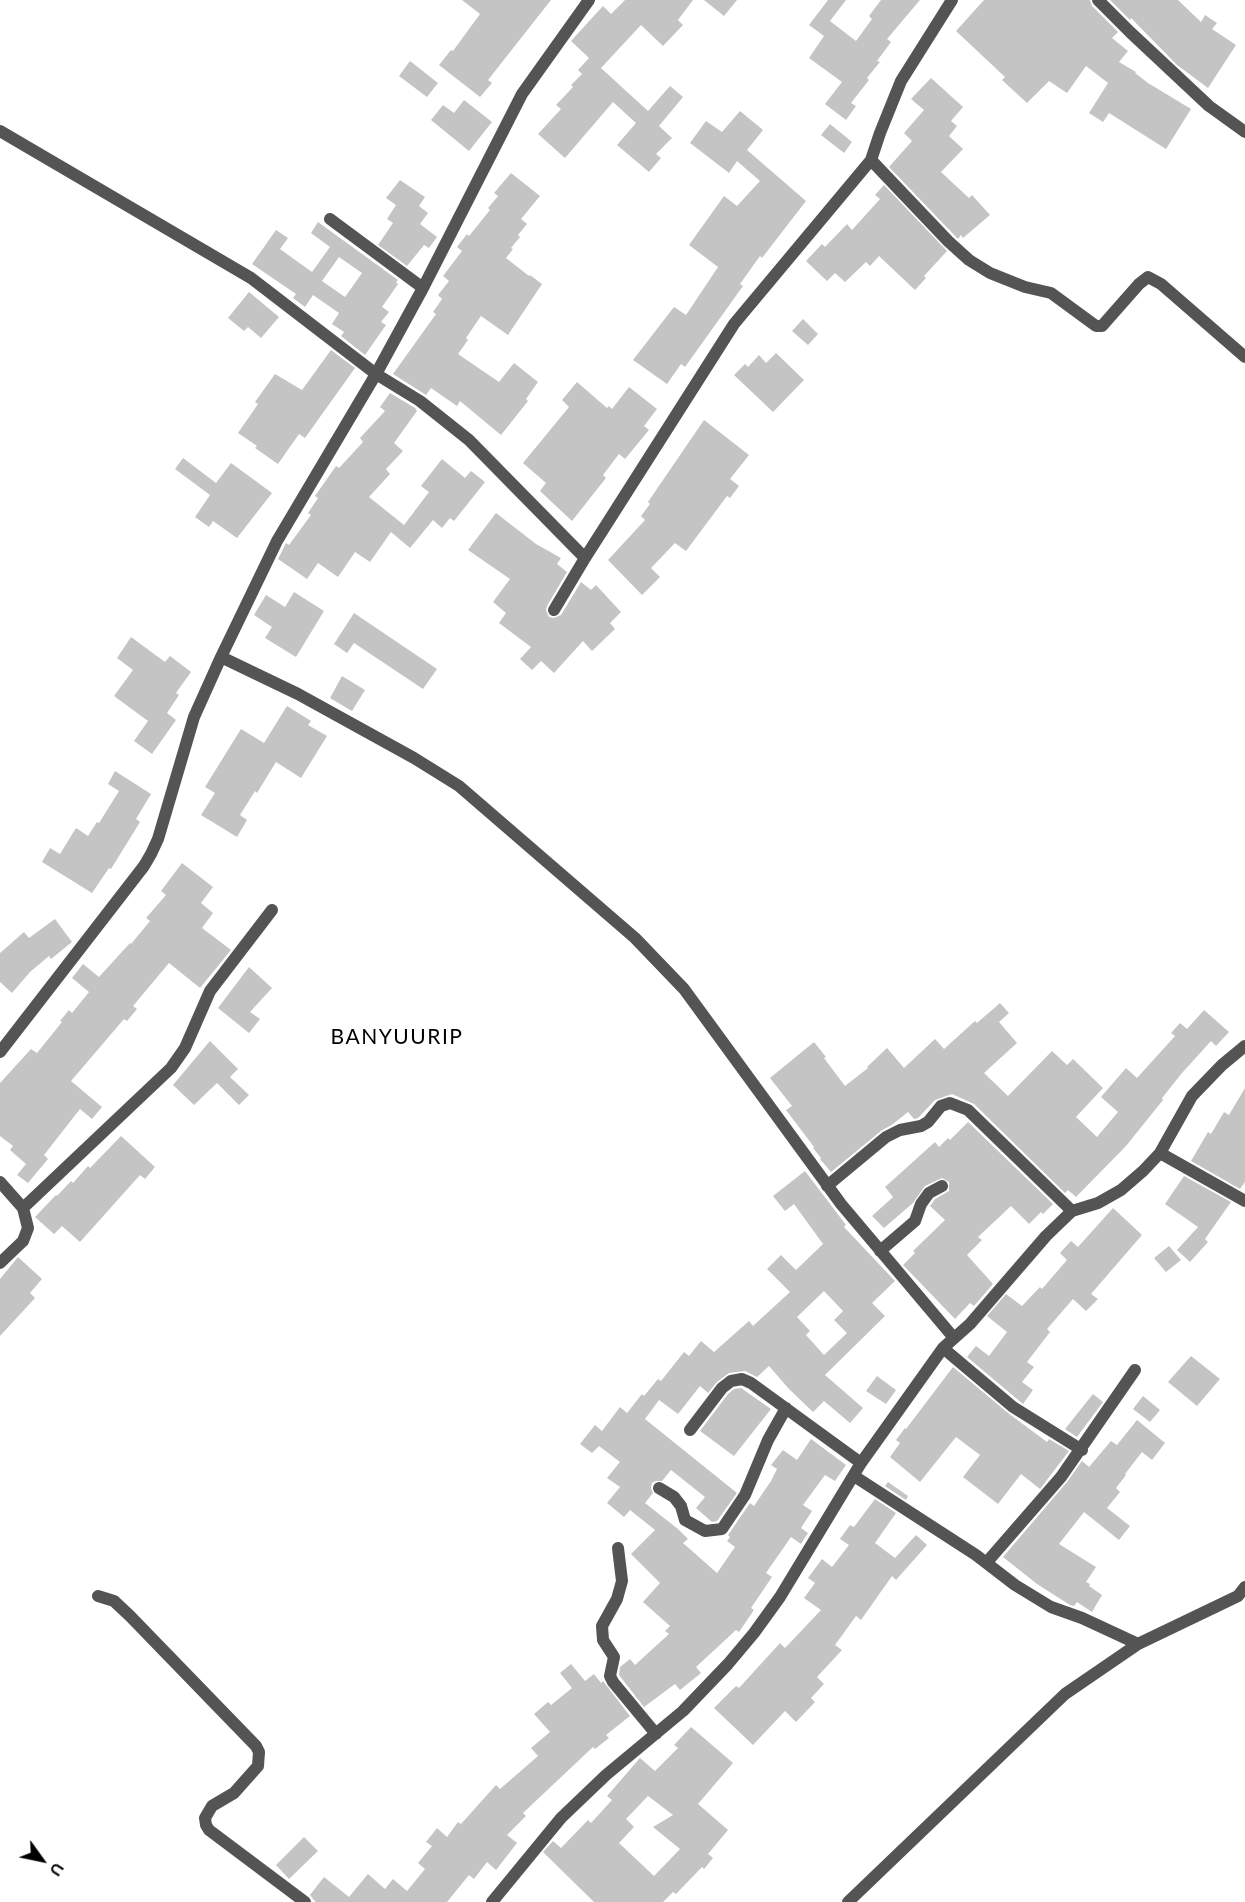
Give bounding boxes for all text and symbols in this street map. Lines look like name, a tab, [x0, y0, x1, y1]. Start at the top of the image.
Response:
district label: BANYUURIP	[331, 1024, 463, 1050]
north arrow	[12, 1830, 72, 1890]
text: U	[46, 1860, 69, 1880]

